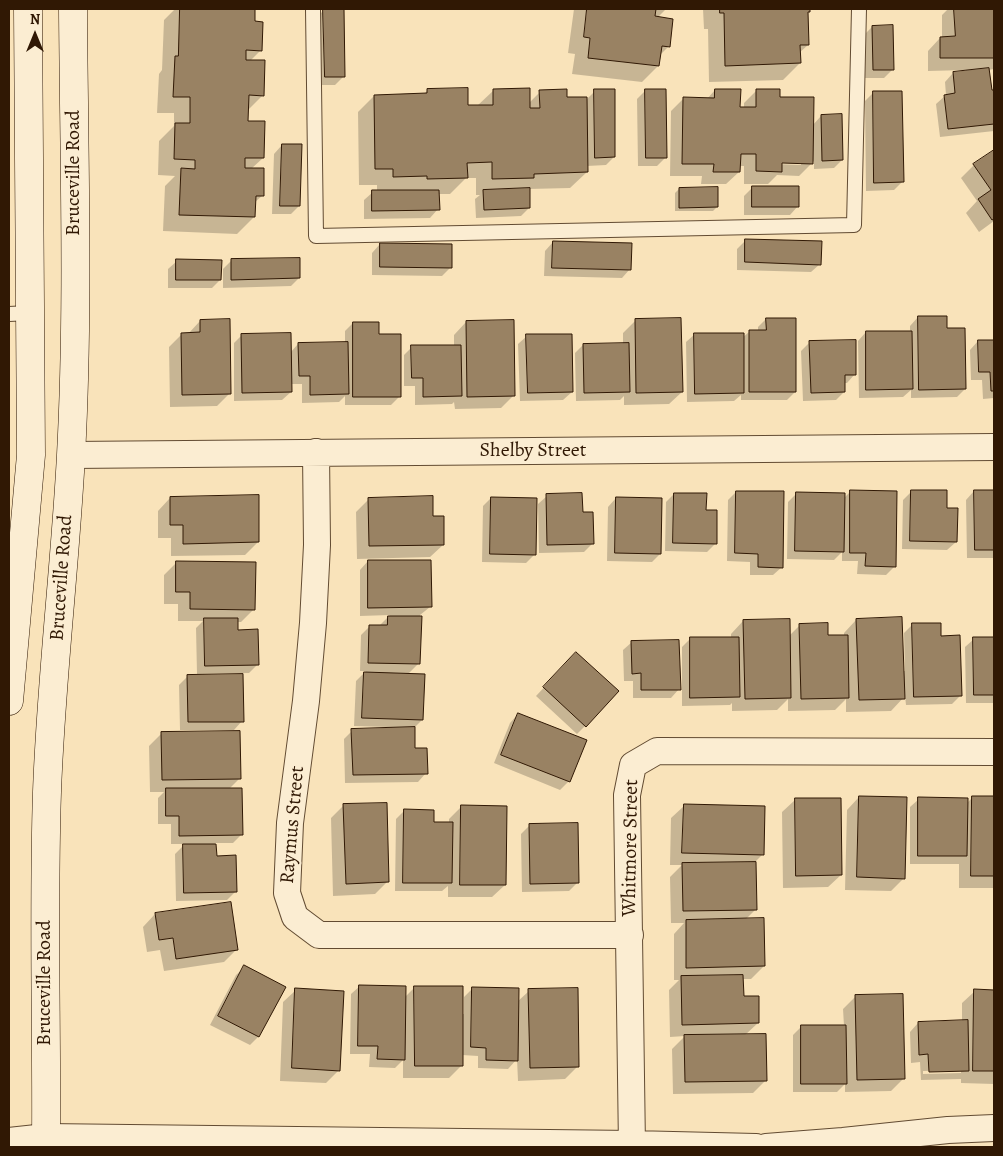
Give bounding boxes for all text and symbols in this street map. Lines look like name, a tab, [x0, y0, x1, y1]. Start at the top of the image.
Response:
north arrow	[10, 10, 60, 60]
text: N	[30, 10, 40, 29]
street label: Bruceville Road	[62, 110, 86, 236]
street label: Shelby Street	[480, 439, 586, 463]
street label: Bruceville Road	[46, 514, 78, 642]
street label: Raymus Street	[276, 765, 310, 885]
street label: Whitmore Street	[618, 779, 644, 917]
street label: Bruceville Road	[33, 920, 57, 1046]

